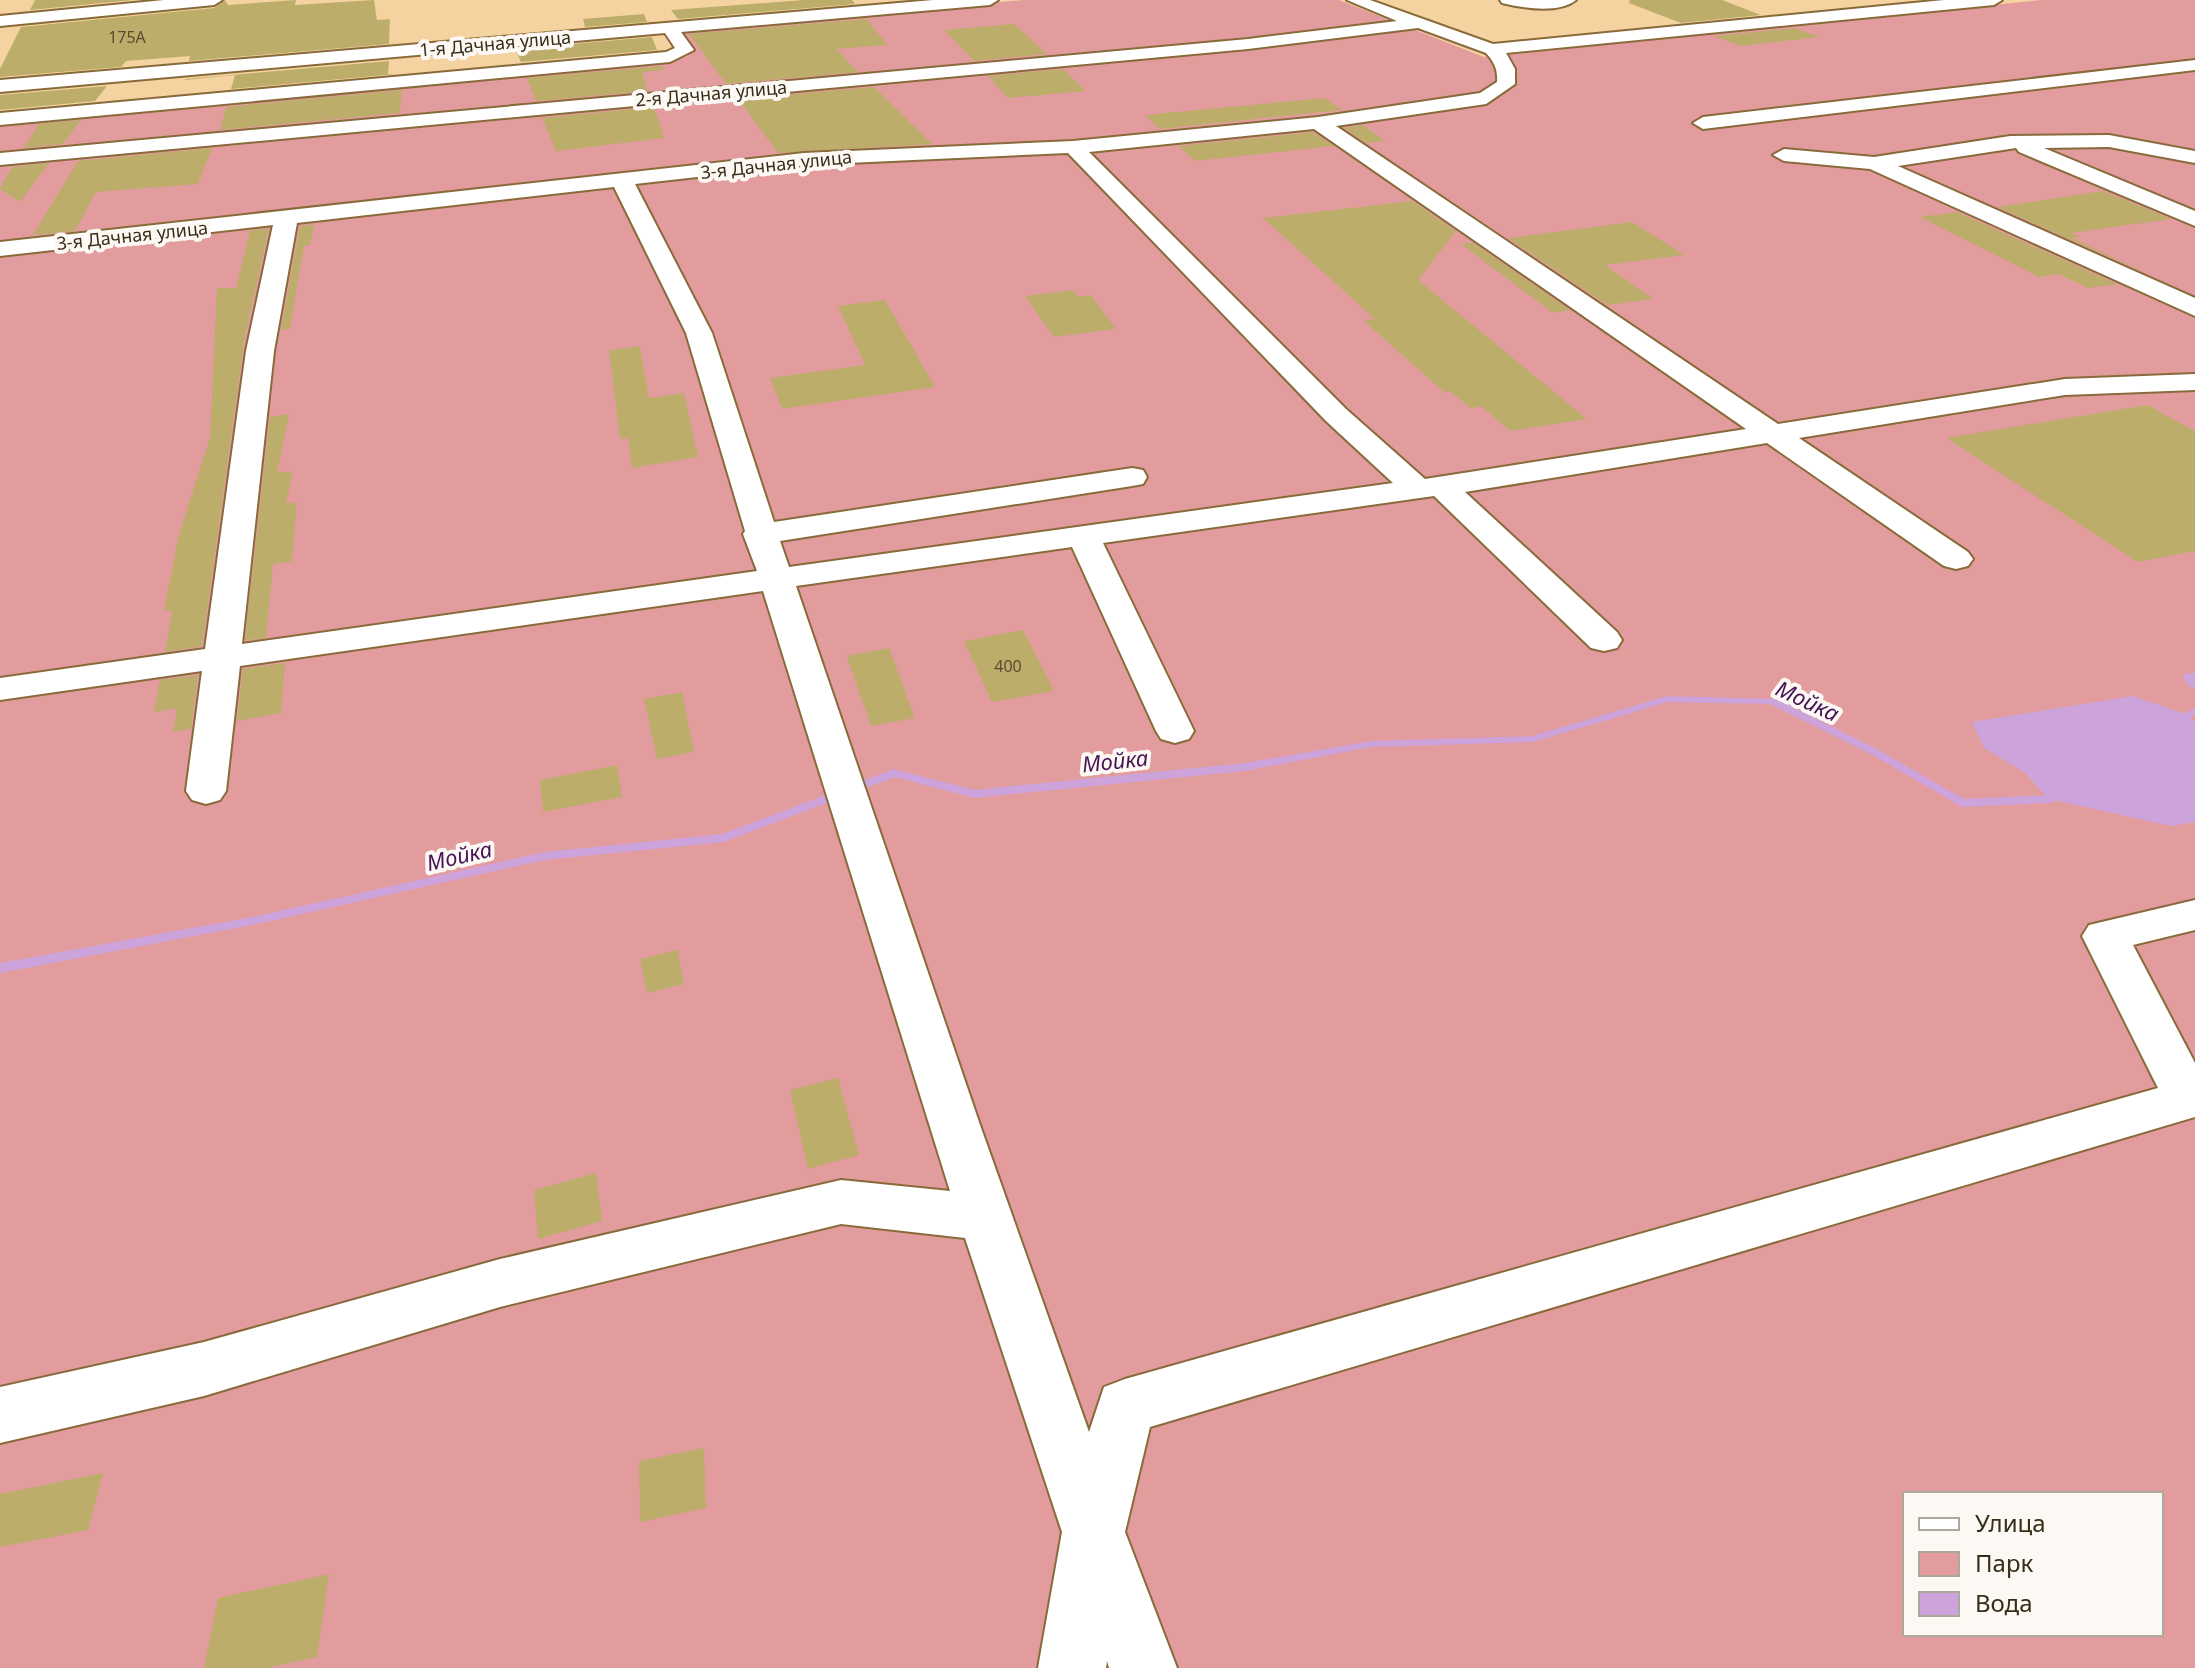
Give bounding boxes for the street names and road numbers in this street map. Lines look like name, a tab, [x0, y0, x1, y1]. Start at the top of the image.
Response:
street label: 1-я Дачная улица	[418, 24, 572, 62]
street label: 2-я Дачная улица	[634, 74, 788, 112]
street label: 3-я Дачная улица	[699, 144, 853, 184]
street label: 3-я Дачная улица	[55, 215, 209, 255]

